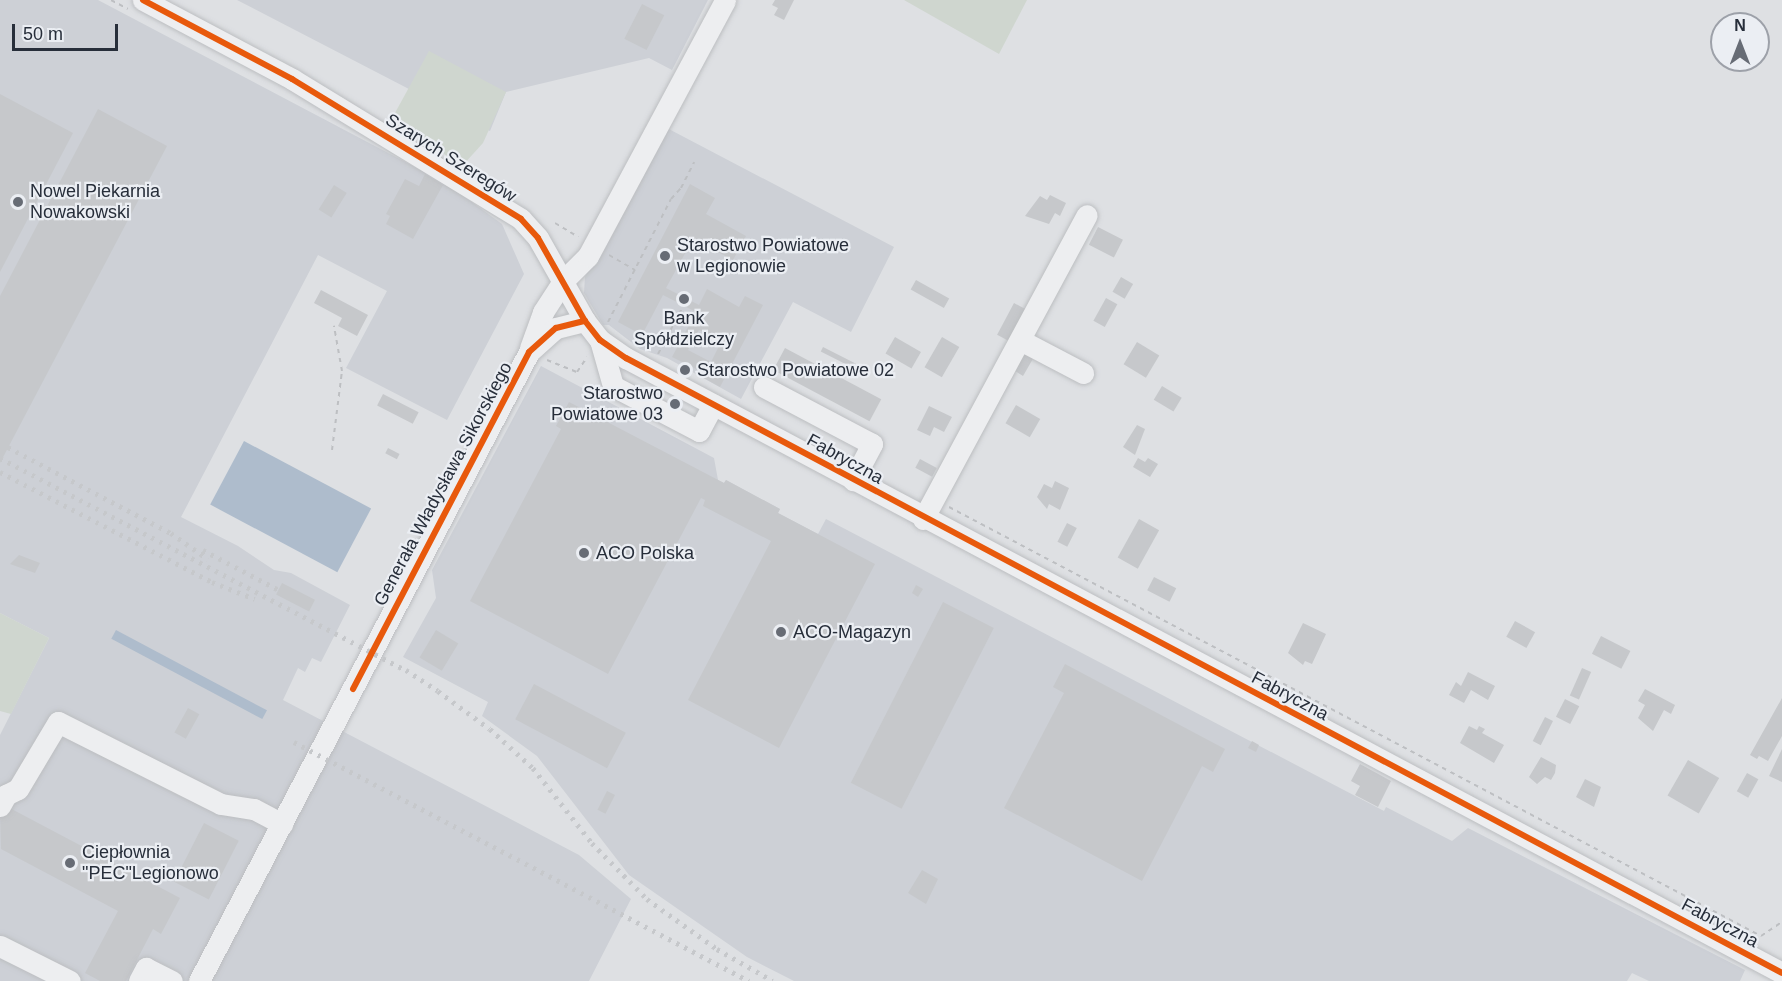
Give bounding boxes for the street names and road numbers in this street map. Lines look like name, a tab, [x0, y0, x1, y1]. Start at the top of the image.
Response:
street label: Szarych Szeregów	[382, 109, 520, 207]
street label: Generała Władysława Sikorskiego	[369, 358, 517, 610]
street label: Fabryczna	[803, 429, 887, 489]
street label: Fabryczna	[1248, 667, 1332, 725]
street label: Fabryczna	[1678, 894, 1762, 952]

